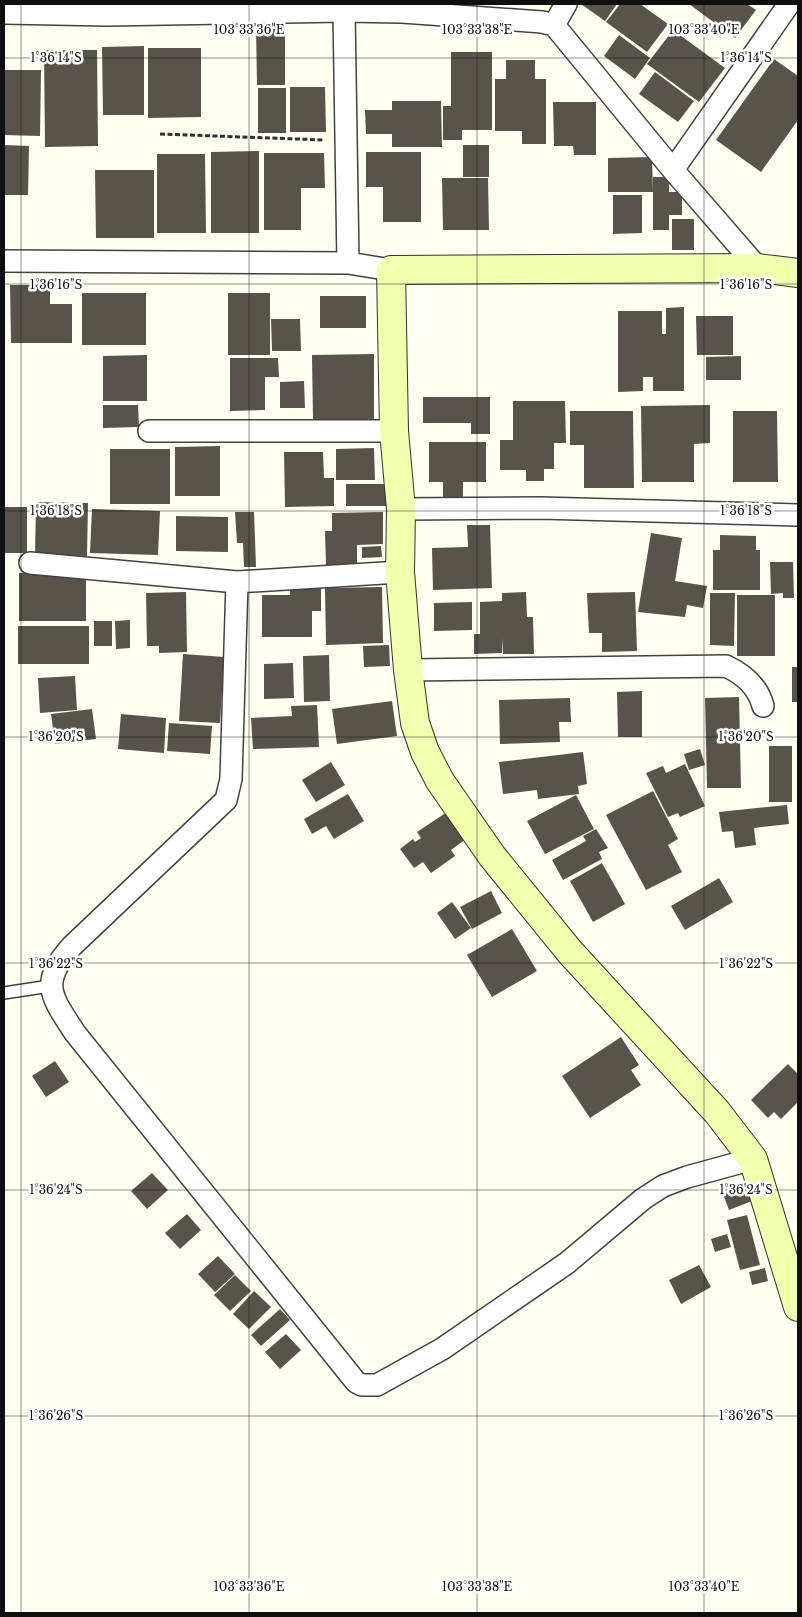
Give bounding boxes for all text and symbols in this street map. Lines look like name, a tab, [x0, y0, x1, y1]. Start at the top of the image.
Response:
text: 103°33'36"E	[213, 22, 285, 37]
text: 103°33'38"E	[442, 22, 513, 37]
text: 103°33'40"E	[668, 22, 740, 37]
text: 1°36'14"S	[30, 50, 82, 65]
text: 1°36'14"S	[720, 50, 772, 65]
text: 1°36'16"S	[30, 277, 82, 292]
text: 1°36'16"S	[720, 277, 772, 292]
text: 1°36'18"S	[30, 503, 82, 518]
text: 1°36'18"S	[720, 503, 772, 518]
text: 1°36'20"S	[28, 729, 84, 744]
text: 1°36'20"S	[718, 729, 774, 744]
text: 1°36'22"S	[29, 956, 83, 971]
text: 1°36'22"S	[719, 956, 773, 971]
text: 1°36'24"S	[29, 1182, 83, 1197]
text: 1°36'24"S	[719, 1182, 773, 1197]
text: 1°36'26"S	[29, 1408, 83, 1423]
text: 1°36'26"S	[719, 1408, 773, 1423]
text: 103°33'36"E	[213, 1579, 285, 1594]
text: 103°33'38"E	[442, 1579, 513, 1594]
text: 103°33'40"E	[668, 1579, 740, 1594]

